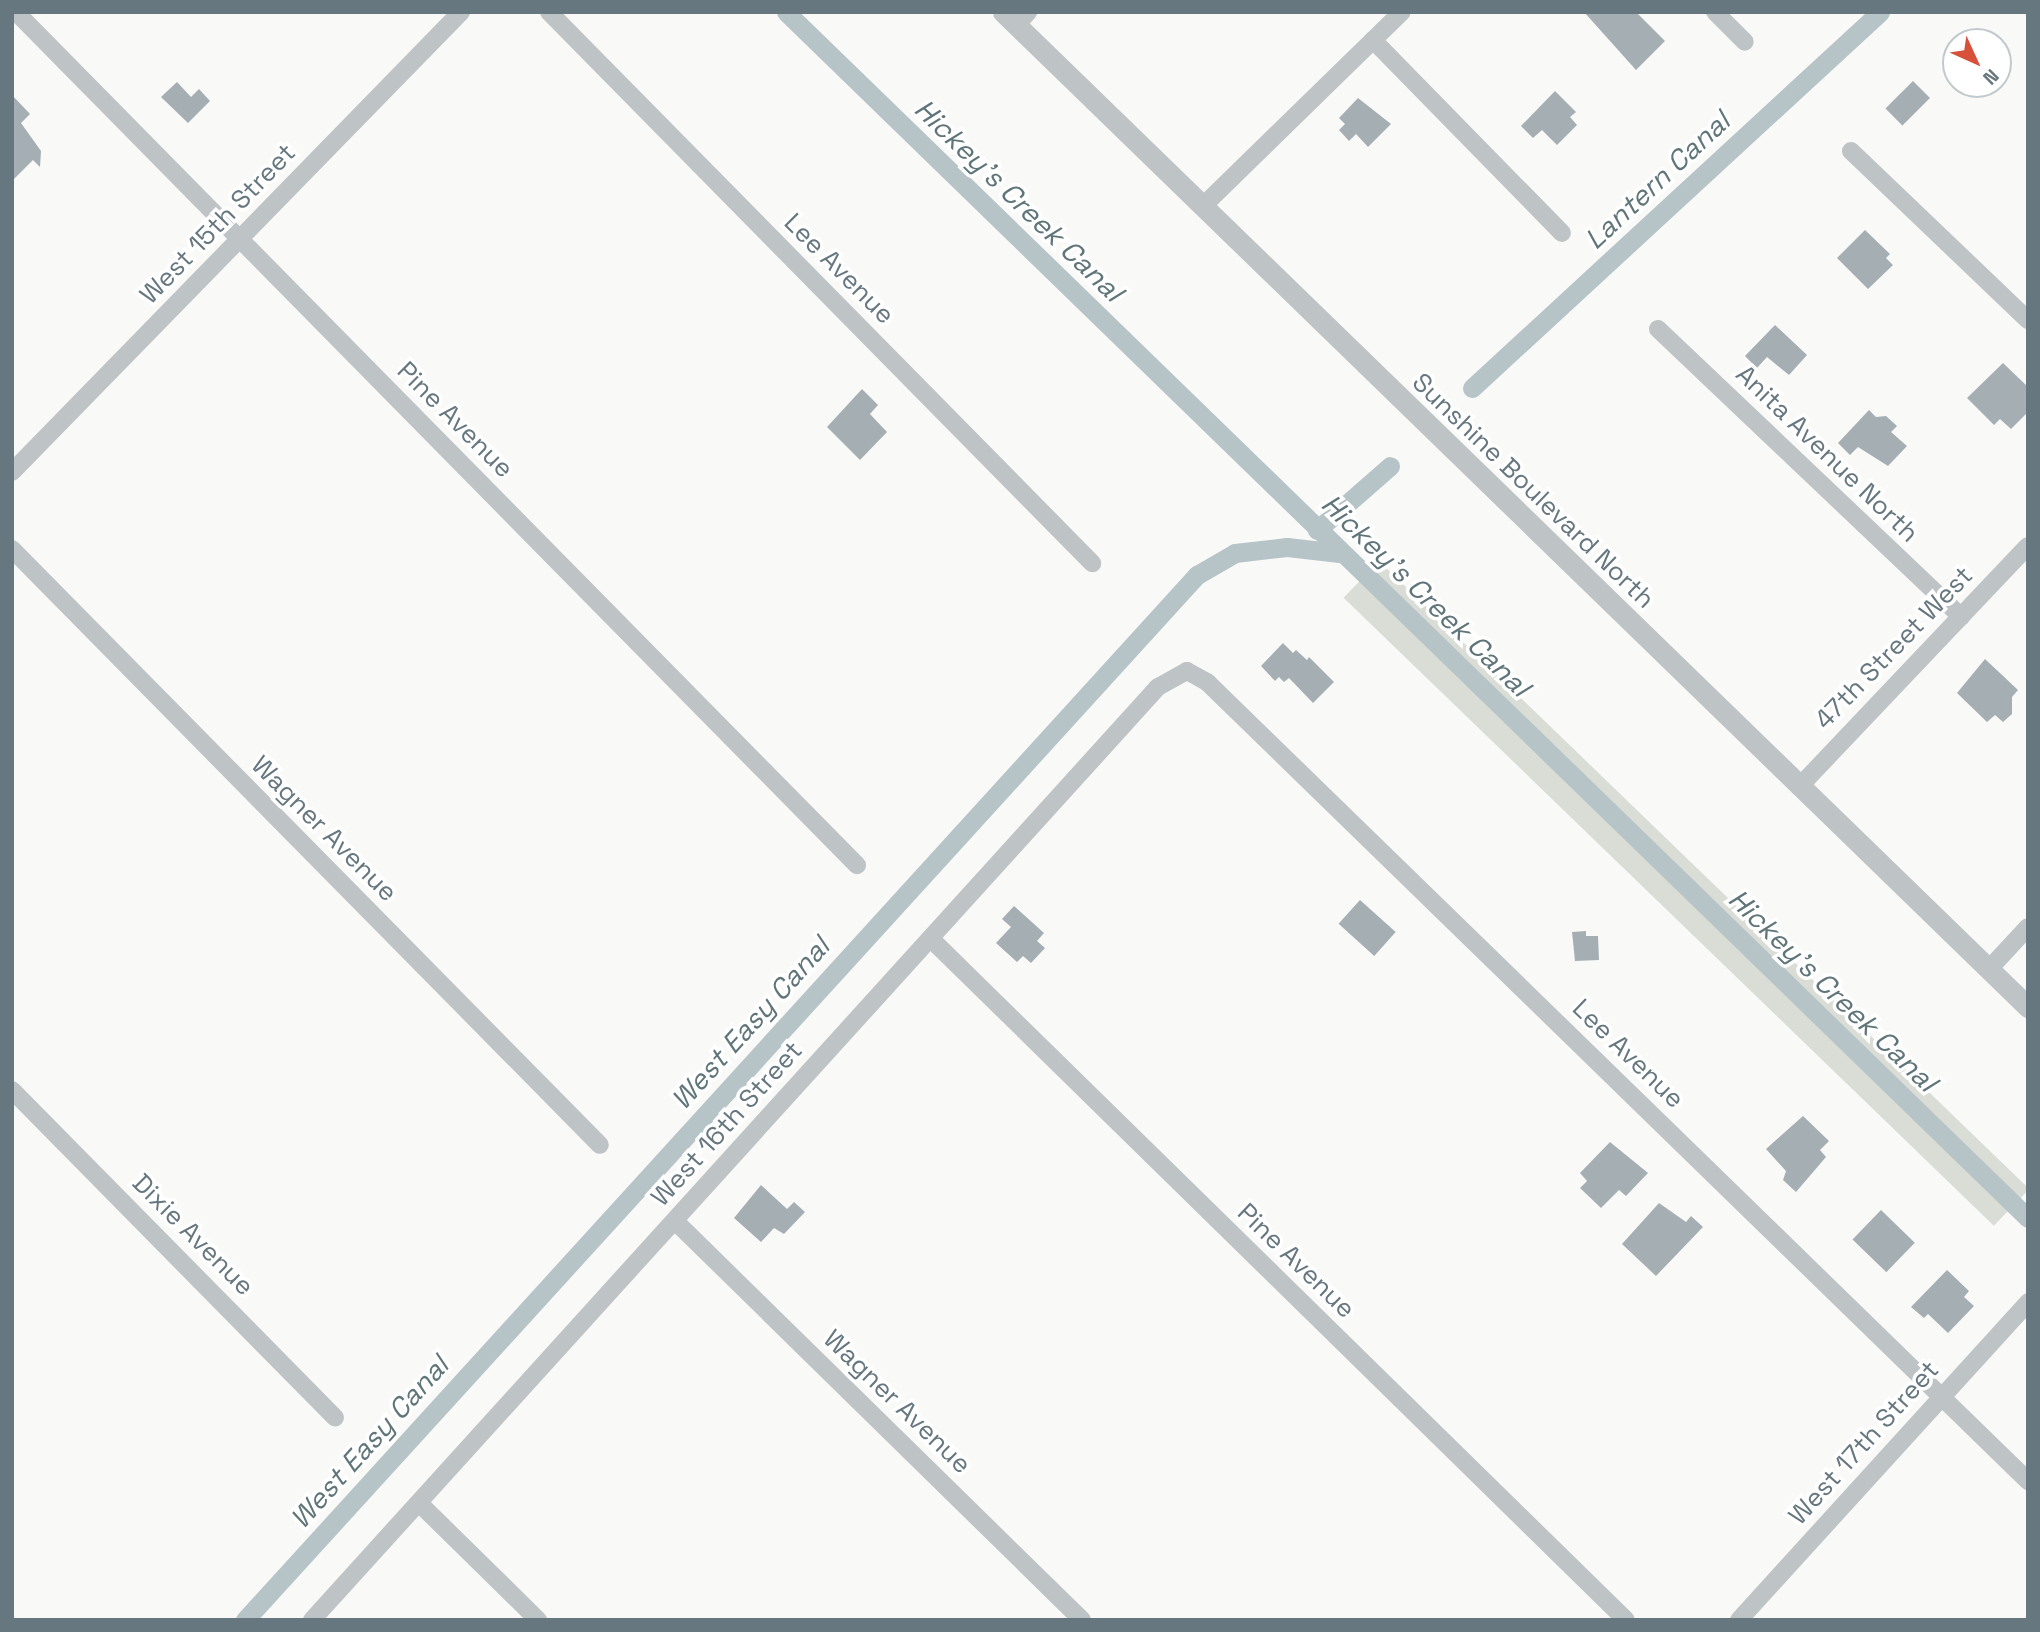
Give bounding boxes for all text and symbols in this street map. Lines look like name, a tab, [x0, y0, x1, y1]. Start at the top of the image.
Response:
north arrow	[1942, 28, 2012, 98]
text: N	[1977, 63, 2004, 90]
water label: Hickey's Creek Canal	[908, 92, 1130, 308]
water label: Lantern Canal	[1577, 104, 1737, 256]
street label: West 15th Street	[134, 138, 302, 310]
street label: Lee Avenue	[777, 207, 901, 331]
street label: Pine Avenue	[390, 355, 520, 485]
street label: Anita Avenue North	[1729, 359, 1925, 549]
street label: Sunshine Boulevard North	[1405, 367, 1661, 615]
water label: Hickey's Creek Canal	[1315, 487, 1537, 703]
street label: 47th Street West	[1808, 560, 1980, 736]
street label: Wagner Avenue	[245, 750, 403, 908]
water label: Hickey's Creek Canal	[1722, 882, 1944, 1098]
water label: West Easy Canal	[664, 930, 836, 1116]
street label: Lee Avenue	[1566, 993, 1690, 1115]
street label: West 16th Street	[645, 1035, 809, 1213]
street label: Dixie Avenue	[126, 1168, 260, 1302]
street label: Pine Avenue	[1231, 1197, 1361, 1325]
street label: Wagner Avenue	[817, 1324, 977, 1480]
water label: West Easy Canal	[283, 1349, 455, 1535]
street label: West 17th Street	[1782, 1355, 1946, 1531]

